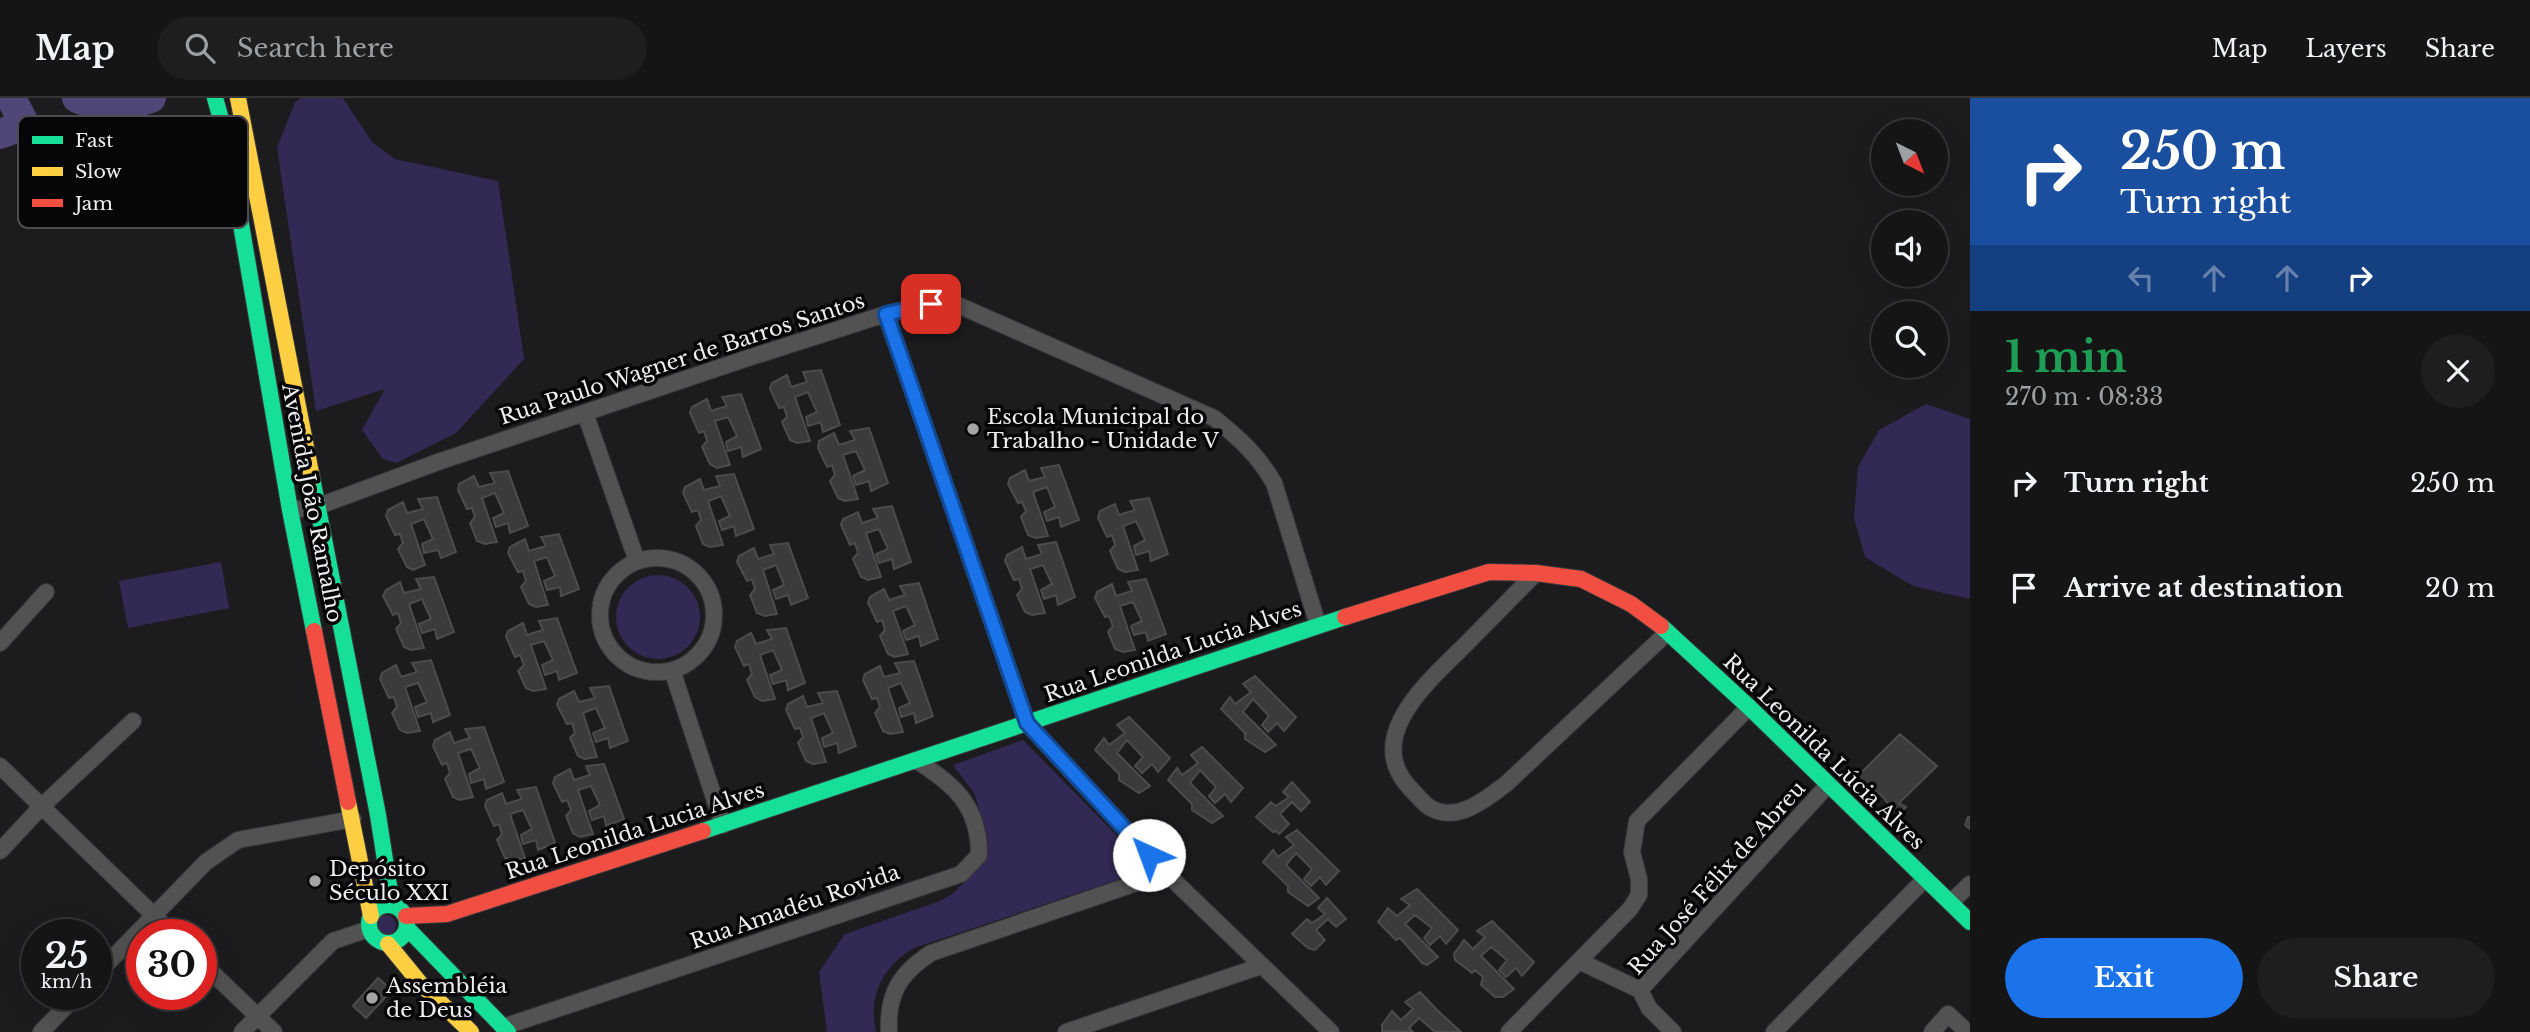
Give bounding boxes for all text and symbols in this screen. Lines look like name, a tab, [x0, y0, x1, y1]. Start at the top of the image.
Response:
search box	[157, 17, 647, 80]
text: Map	[35, 28, 115, 69]
icon: search	[181, 29, 219, 67]
text: Search here	[237, 32, 394, 64]
text: Map	[2212, 34, 2268, 63]
text: Layers	[2306, 34, 2387, 63]
text: Share	[2425, 34, 2495, 63]
legend	[18, 116, 248, 228]
north arrow	[1871, 119, 1948, 196]
map controls	[1871, 119, 1948, 378]
text: 250 m	[2120, 121, 2285, 182]
icon: right	[2005, 126, 2096, 217]
text: Fast	[75, 129, 114, 152]
text: Slow	[75, 160, 122, 183]
text: Turn right	[2120, 182, 2291, 222]
text: Jam	[72, 192, 113, 215]
button: sound	[1871, 210, 1948, 287]
icon: left	[2122, 259, 2160, 297]
icon: ahead	[2195, 259, 2233, 297]
icon: ahead	[2268, 259, 2306, 297]
icon: right	[2341, 259, 2379, 297]
pin	[901, 274, 961, 334]
icon: arrive	[912, 285, 950, 323]
street label: Rua Paulo Wagner de Barros Santos	[496, 288, 868, 430]
button: search	[1871, 301, 1948, 378]
text: 1 min	[2005, 331, 2127, 383]
button: close	[2421, 334, 2495, 408]
street label: Avenida João Ramalho	[276, 380, 348, 625]
text: 270 m · 08:33	[2005, 383, 2163, 411]
place label: Escola Municipal do Trabalho - Unidade V	[987, 404, 1219, 454]
marker: Escola Municipal do Trabalho - Unidade V	[965, 421, 981, 437]
icon: right	[2005, 464, 2043, 502]
text: Turn right	[2064, 467, 2209, 499]
text: 250 m	[2410, 467, 2495, 499]
icon: arrive	[2005, 569, 2043, 607]
text: Arrive at destination	[2064, 572, 2344, 604]
text: 20 m	[2425, 572, 2495, 604]
street label: Rua Leonilda Lucia Alves	[1041, 596, 1305, 708]
street label: Rua Leonilda Lúcia Alves	[1718, 649, 1930, 855]
street label: Rua José Félix de Abreu	[1623, 776, 1811, 980]
street label: Rua Leonilda Lucia Alves	[502, 777, 768, 885]
position arrow	[1112, 818, 1186, 892]
place label: Depósito Século XXI	[329, 856, 449, 906]
street label: Rua Amadéu Rovida	[687, 859, 903, 955]
marker: Depósito Século XXI	[307, 873, 323, 889]
speed limit sign: 30	[126, 919, 217, 1010]
text: 25	[45, 934, 88, 977]
button: Exit	[2005, 938, 2243, 1018]
button: Share	[2257, 938, 2495, 1018]
text: km/h	[41, 971, 92, 993]
place label: Assembléia de Deus	[385, 973, 508, 1023]
marker: Assembléia de Deus	[364, 990, 380, 1006]

